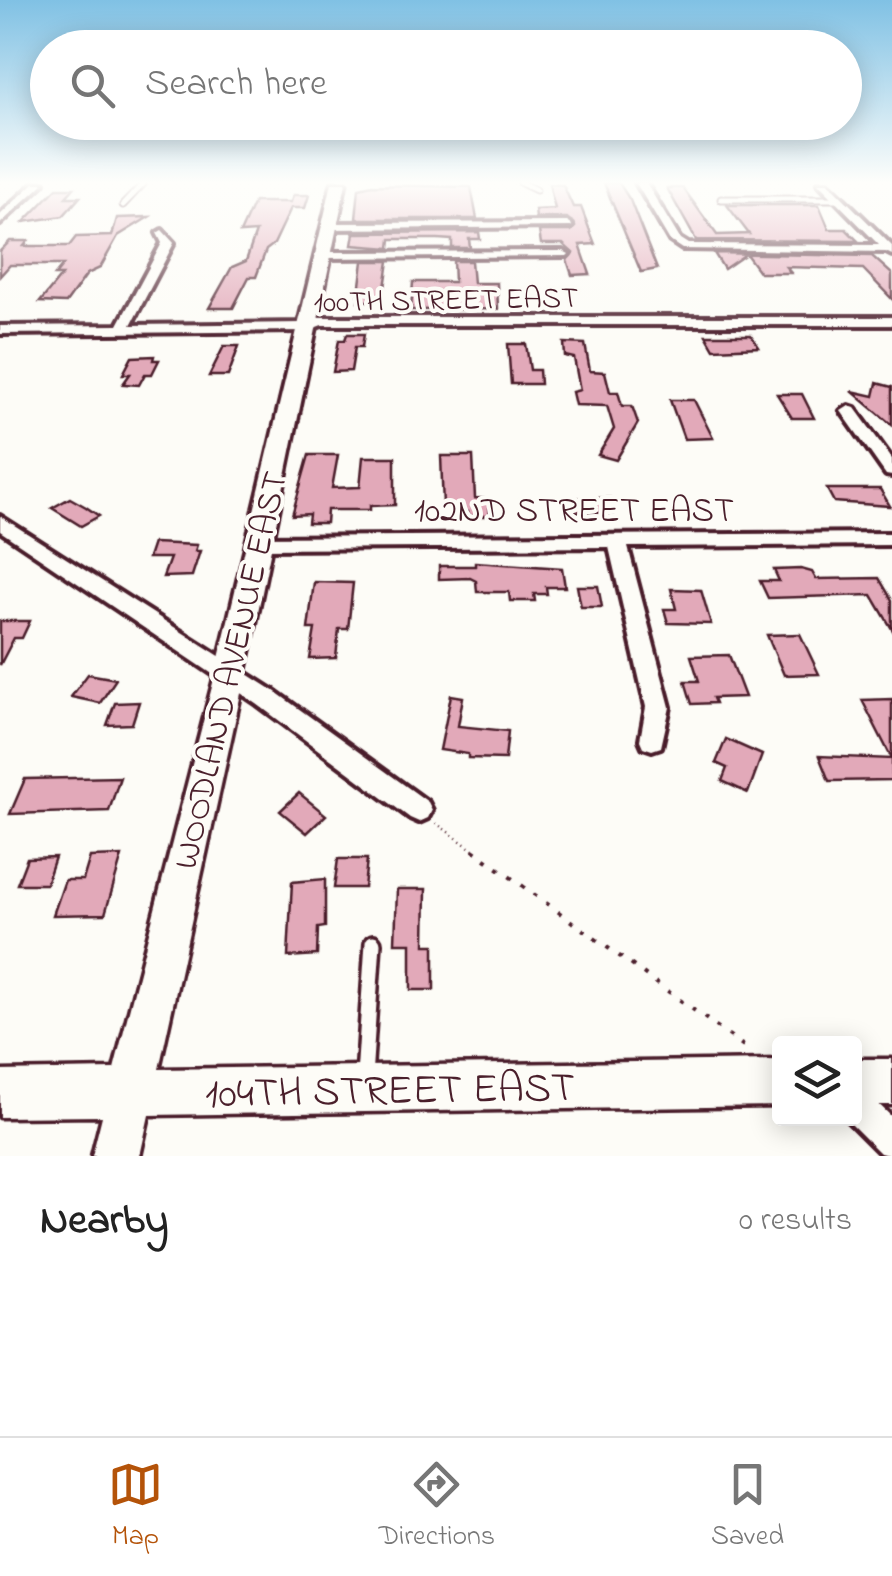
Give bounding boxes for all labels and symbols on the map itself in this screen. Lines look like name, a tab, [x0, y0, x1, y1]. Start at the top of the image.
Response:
street label: 100TH STREET EAST	[313, 278, 579, 326]
street label: WOODLAND AVENUE EAST	[162, 467, 303, 875]
street label: 102ND STREET EAST	[414, 487, 734, 538]
street label: 104TH STREET EAST	[205, 1059, 576, 1126]

